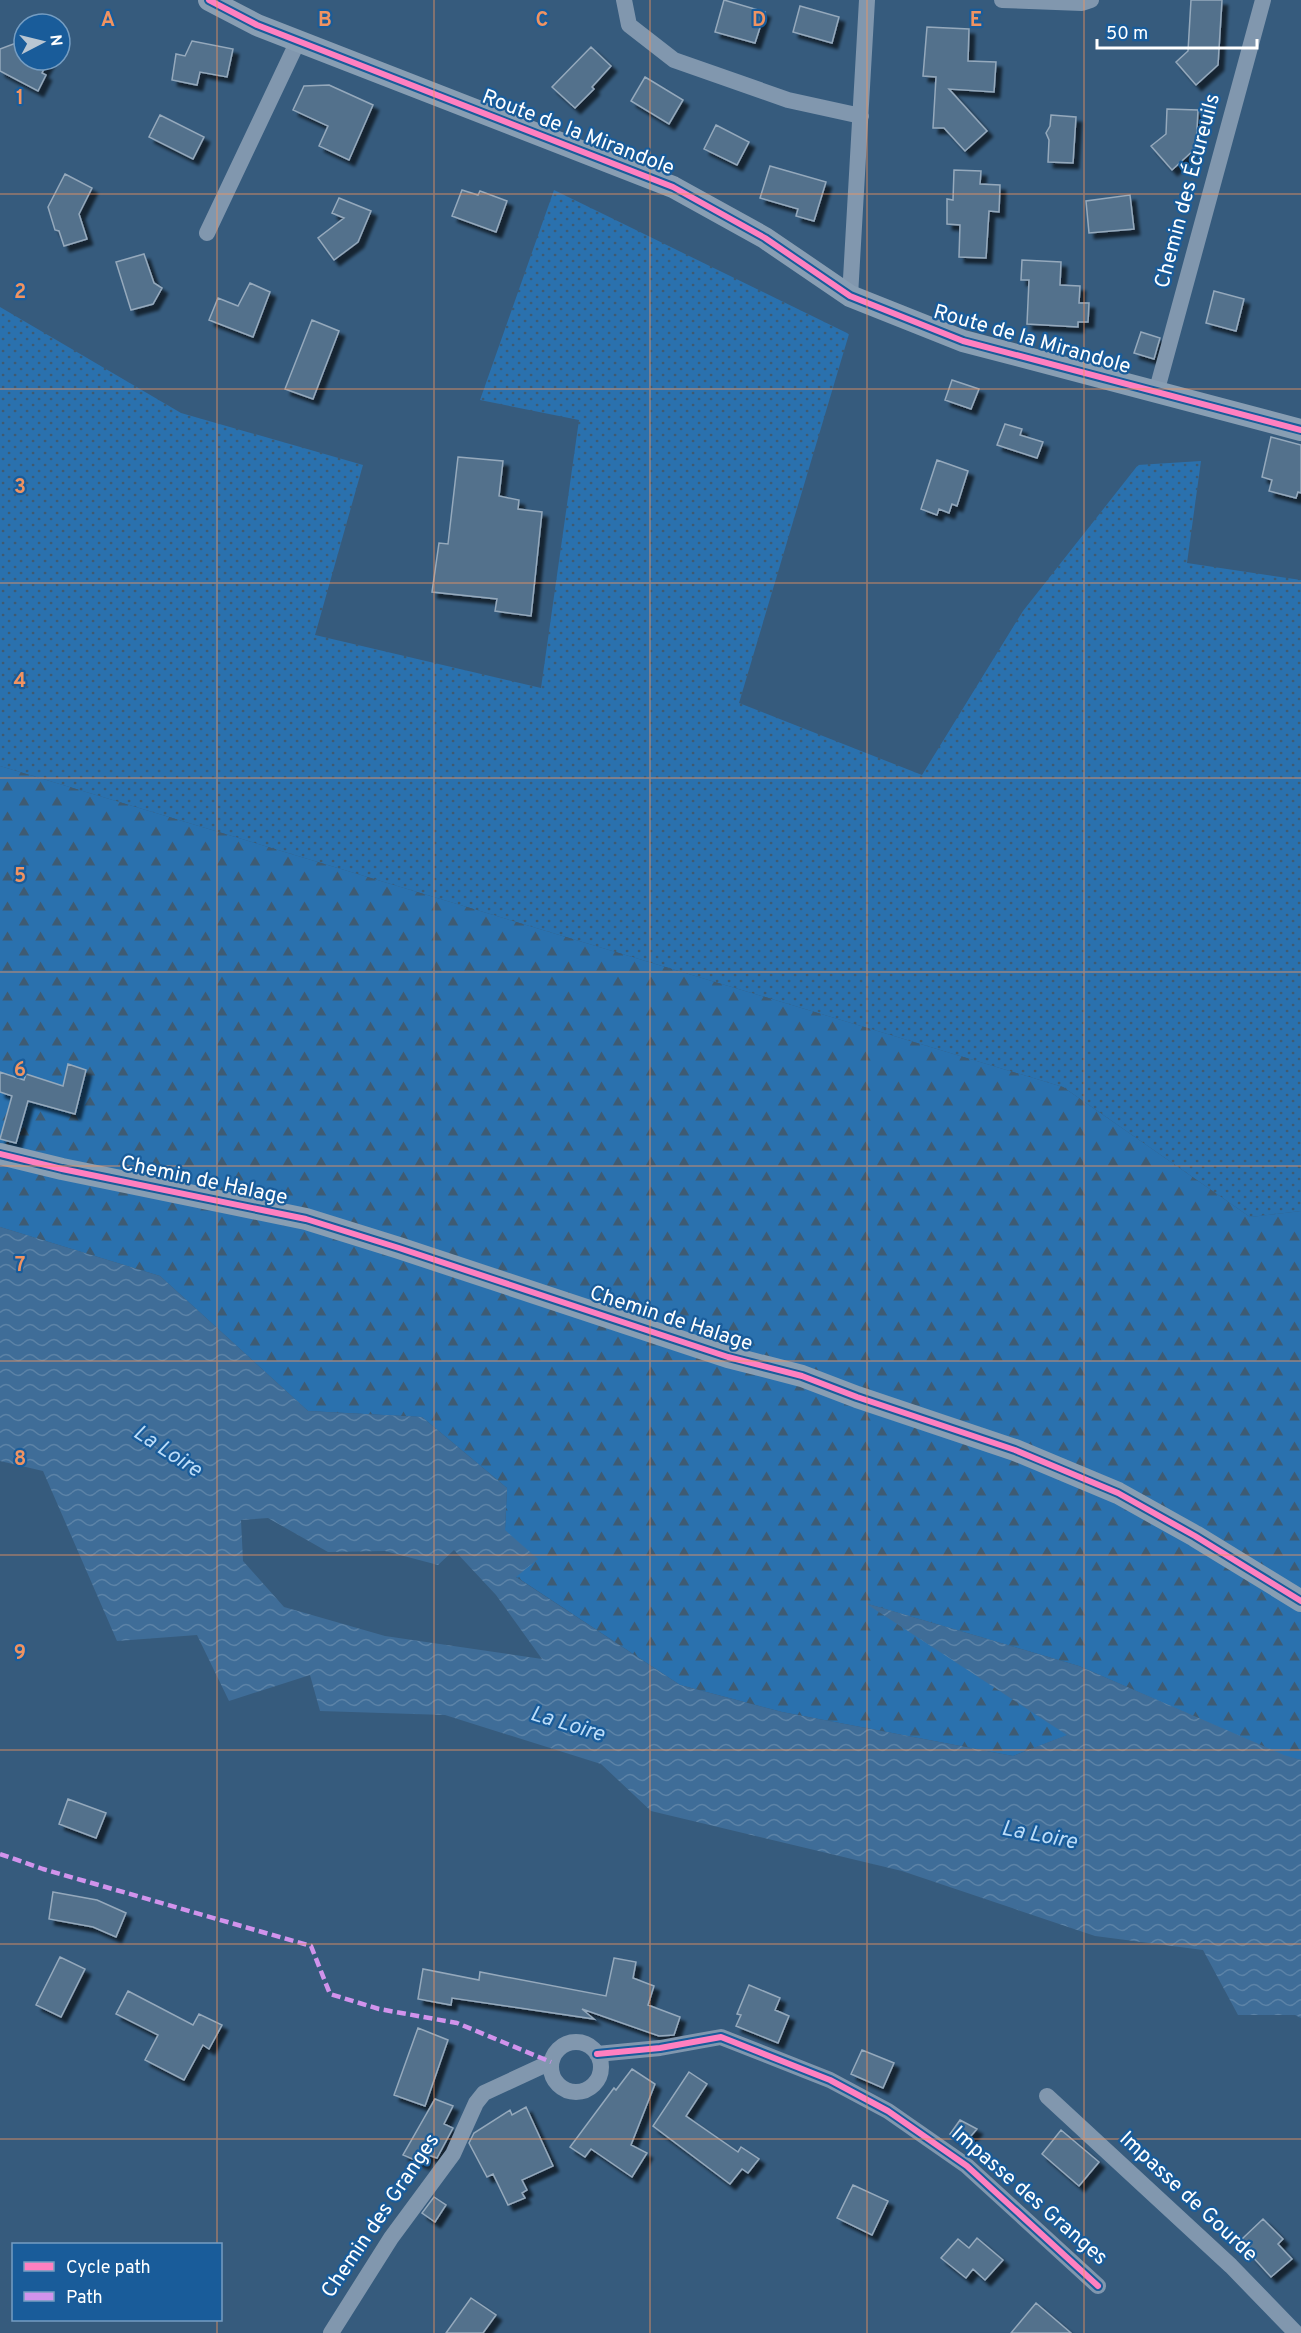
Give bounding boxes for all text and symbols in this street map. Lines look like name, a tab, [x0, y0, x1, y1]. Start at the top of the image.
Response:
text: A	[101, 8, 115, 34]
text: B	[318, 8, 332, 34]
text: C	[536, 8, 548, 34]
text: D	[752, 8, 766, 34]
text: E	[970, 8, 982, 34]
north arrow	[12, 12, 72, 72]
scale bar	[1097, 12, 1258, 50]
text: 50 m	[1106, 23, 1148, 46]
text: N	[44, 33, 66, 47]
street label: Route de la Mirandole	[478, 84, 678, 182]
text: 1	[16, 86, 24, 112]
street label: Chemin des Écureuils	[1148, 90, 1227, 291]
text: 2	[14, 280, 26, 306]
street label: Route de la Mirandole	[930, 299, 1134, 381]
text: 3	[14, 475, 26, 501]
text: 4	[14, 669, 26, 695]
text: 5	[14, 864, 26, 890]
text: 6	[14, 1058, 26, 1084]
street label: Chemin de Halage	[118, 1150, 290, 1212]
text: 7	[15, 1253, 25, 1279]
street label: Chemin de Halage	[586, 1280, 756, 1358]
water label: La Loire	[128, 1420, 207, 1484]
text: 8	[14, 1447, 26, 1473]
text: 9	[14, 1641, 26, 1667]
water label: La Loire	[527, 1701, 608, 1749]
water label: La Loire	[999, 1815, 1080, 1857]
street label: Impasse des Granges	[945, 2121, 1113, 2271]
street label: Impasse de Gourde	[1113, 2126, 1263, 2268]
street label: Chemin des Granges	[316, 2128, 446, 2304]
legend	[12, 2243, 222, 2321]
text: Cycle path	[66, 2257, 151, 2280]
text: Path	[66, 2287, 103, 2310]

